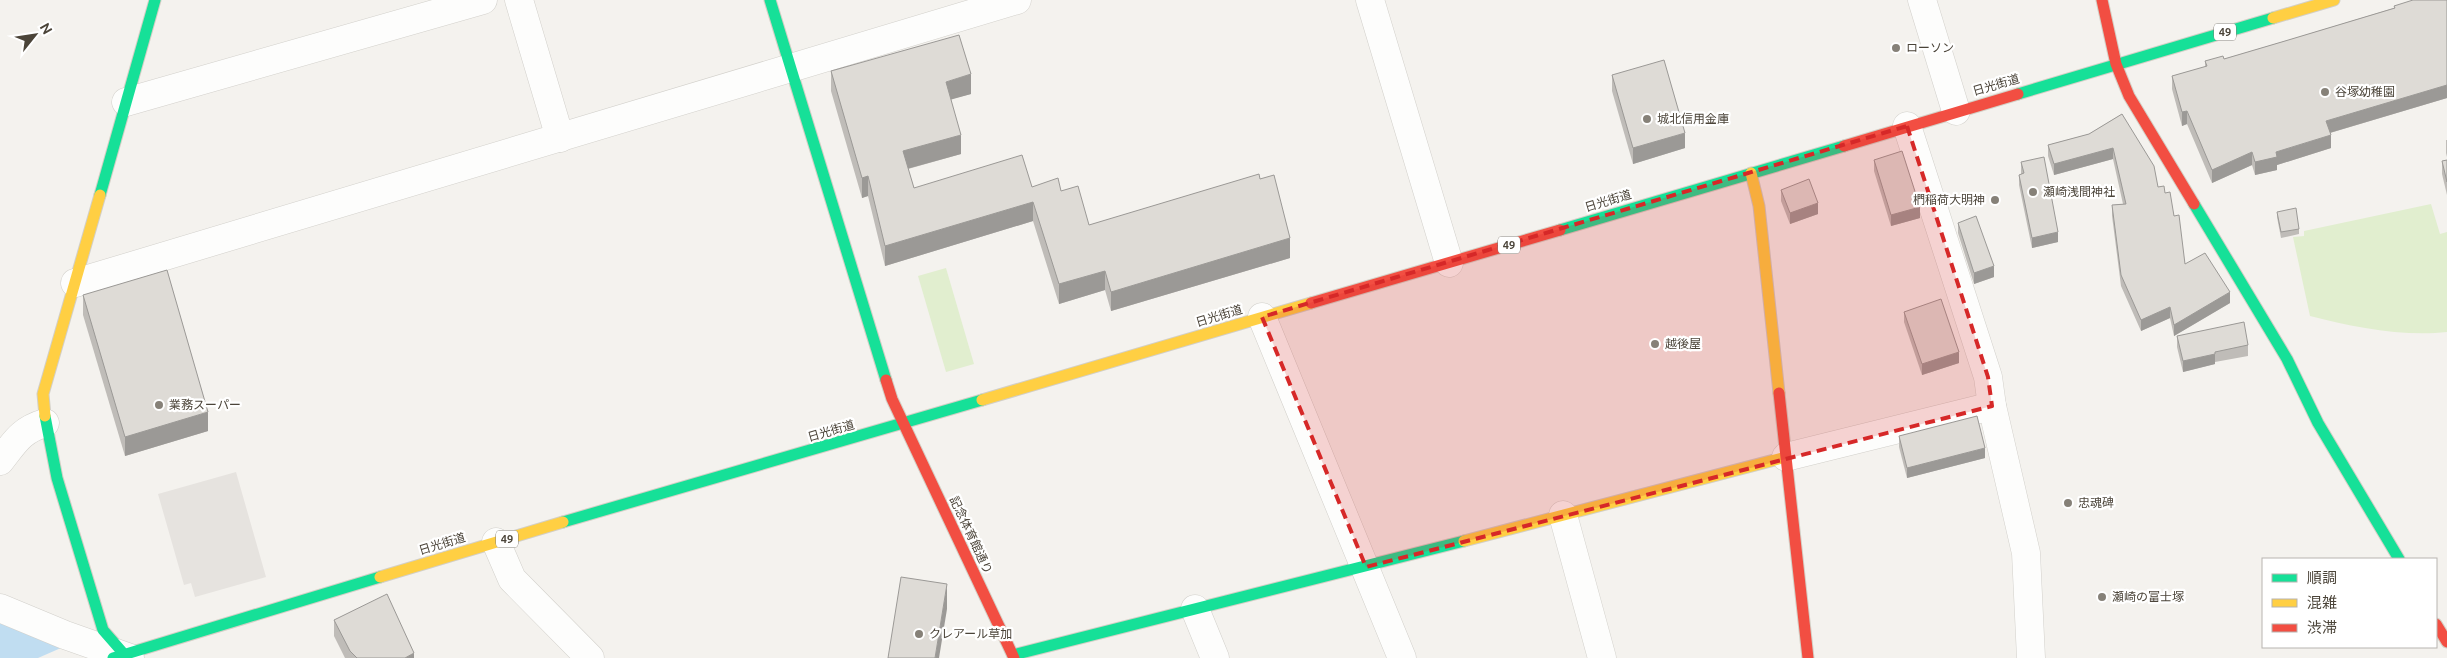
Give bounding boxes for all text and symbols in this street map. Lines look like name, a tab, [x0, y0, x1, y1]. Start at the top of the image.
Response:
north arrow	[10, 10, 60, 60]
text: N	[37, 20, 56, 37]
road number: 49	[2214, 24, 2236, 41]
place label: ローソン	[1906, 41, 1954, 54]
marker: ローソン	[1890, 42, 1902, 54]
street label: 日光街道	[1971, 72, 2021, 97]
place label: 谷塚幼稚園	[2335, 85, 2395, 98]
marker: 谷塚幼稚園	[2319, 86, 2331, 98]
place label: 城北信用金庫	[1657, 112, 1729, 125]
marker: 城北信用金庫	[1641, 113, 1653, 125]
place label: 瀬崎浅間神社	[2043, 185, 2115, 198]
marker: 瀬崎浅間神社	[2027, 186, 2039, 198]
street label: 日光街道	[1583, 187, 1633, 214]
place label: 椚稲荷大明神	[1913, 193, 1985, 206]
marker: 椚稲荷大明神	[1989, 194, 2001, 206]
road number: 49	[1498, 236, 1520, 254]
street label: 日光街道	[1194, 302, 1244, 329]
place label: 越後屋	[1665, 337, 1701, 350]
marker: 越後屋	[1649, 338, 1661, 350]
place label: 業務スーパー	[169, 398, 241, 411]
marker: 業務スーパー	[153, 399, 165, 411]
street label: 日光街道	[806, 418, 856, 443]
street label: 記念体育館通り	[948, 494, 995, 576]
place label: 忠魂碑	[2078, 496, 2114, 509]
marker: 忠魂碑	[2062, 497, 2074, 509]
street label: 日光街道	[417, 530, 467, 557]
road number: 49	[496, 530, 518, 548]
legend	[2262, 558, 2437, 648]
text: 順調	[2307, 569, 2337, 586]
place label: 瀬崎の富士塚	[2112, 590, 2184, 603]
marker: 瀬崎の富士塚	[2096, 591, 2108, 603]
text: 混雑	[2307, 594, 2337, 611]
text: 渋滞	[2307, 619, 2337, 636]
place label: クレアール草加	[929, 627, 1012, 640]
marker: クレアール草加	[913, 628, 925, 640]

